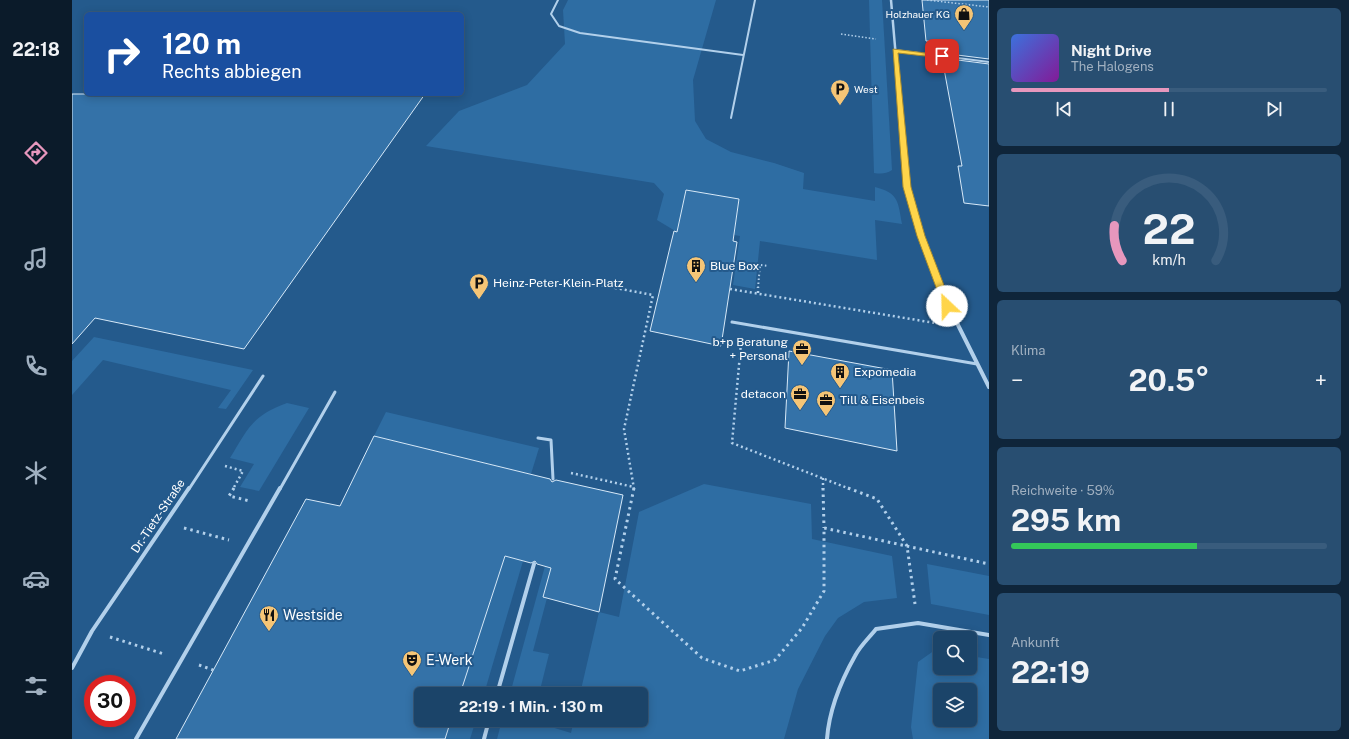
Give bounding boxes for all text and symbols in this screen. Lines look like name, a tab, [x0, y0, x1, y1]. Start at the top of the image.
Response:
shop icon: Holzhauer KG	[953, 3, 975, 31]
place label: Holzhauer KG	[886, 8, 950, 20]
text: 120 m	[162, 27, 241, 60]
icon: right	[96, 28, 148, 80]
text: 22:18	[12, 39, 60, 60]
pin	[925, 39, 959, 73]
text: Night Drive	[1071, 42, 1152, 59]
icon: arrive	[931, 45, 953, 67]
text: The Halogens	[1071, 59, 1154, 74]
text: Rechts abbiegen	[162, 61, 302, 82]
parking icon: West	[829, 78, 851, 106]
place label: West	[854, 83, 878, 95]
icon: previous	[1053, 98, 1075, 120]
icon: pause	[1158, 98, 1180, 120]
icon: next	[1263, 98, 1285, 120]
icon: directions	[22, 139, 50, 167]
text: 22	[1143, 204, 1195, 253]
icon: music	[22, 245, 50, 273]
text: km/h	[1152, 251, 1186, 268]
building icon: Blue Box	[685, 255, 707, 283]
place label: Blue Box	[710, 259, 760, 273]
parking icon: Heinz-Peter-Klein-Platz	[468, 272, 490, 300]
place label: Heinz-Peter-Klein-Platz	[493, 276, 624, 290]
position arrow	[926, 285, 968, 327]
place label: b+p Beratung + Personal	[712, 335, 788, 363]
office icon: b+p Beratung + Personal	[791, 338, 813, 366]
text: Klima	[1011, 343, 1045, 358]
icon: phone	[22, 352, 50, 380]
building icon: Expomedia	[829, 361, 851, 389]
text: 20.5°	[1129, 362, 1209, 398]
place label: Expomedia	[854, 365, 916, 379]
text: −	[1011, 367, 1023, 393]
text: +	[1315, 367, 1327, 393]
office icon: detacon	[789, 383, 811, 411]
place label: detacon	[741, 387, 786, 401]
office icon: Till & Eisenbeis	[815, 389, 837, 417]
place label: Till & Eisenbeis	[840, 393, 925, 407]
icon: climate	[22, 459, 50, 487]
street label: Dr.-Tietz-Straße	[128, 476, 188, 556]
text: Reichweite · 59%	[1011, 483, 1115, 498]
text: 295 km	[1011, 502, 1121, 538]
icon: car	[22, 565, 50, 593]
restaurant icon: Westside	[258, 604, 280, 632]
place label: Westside	[283, 607, 343, 623]
map controls	[933, 631, 977, 727]
button: search	[933, 631, 977, 675]
text: Ankunft	[1011, 635, 1060, 650]
theatre icon: E-Werk	[401, 649, 423, 677]
place label: E-Werk	[426, 652, 473, 668]
text: 22:19	[1011, 654, 1090, 690]
icon: filters	[22, 672, 50, 700]
speed limit sign: 30	[84, 675, 136, 727]
button: layers	[933, 683, 977, 727]
text: 22:19 · 1 Min. · 130 m	[459, 698, 603, 715]

